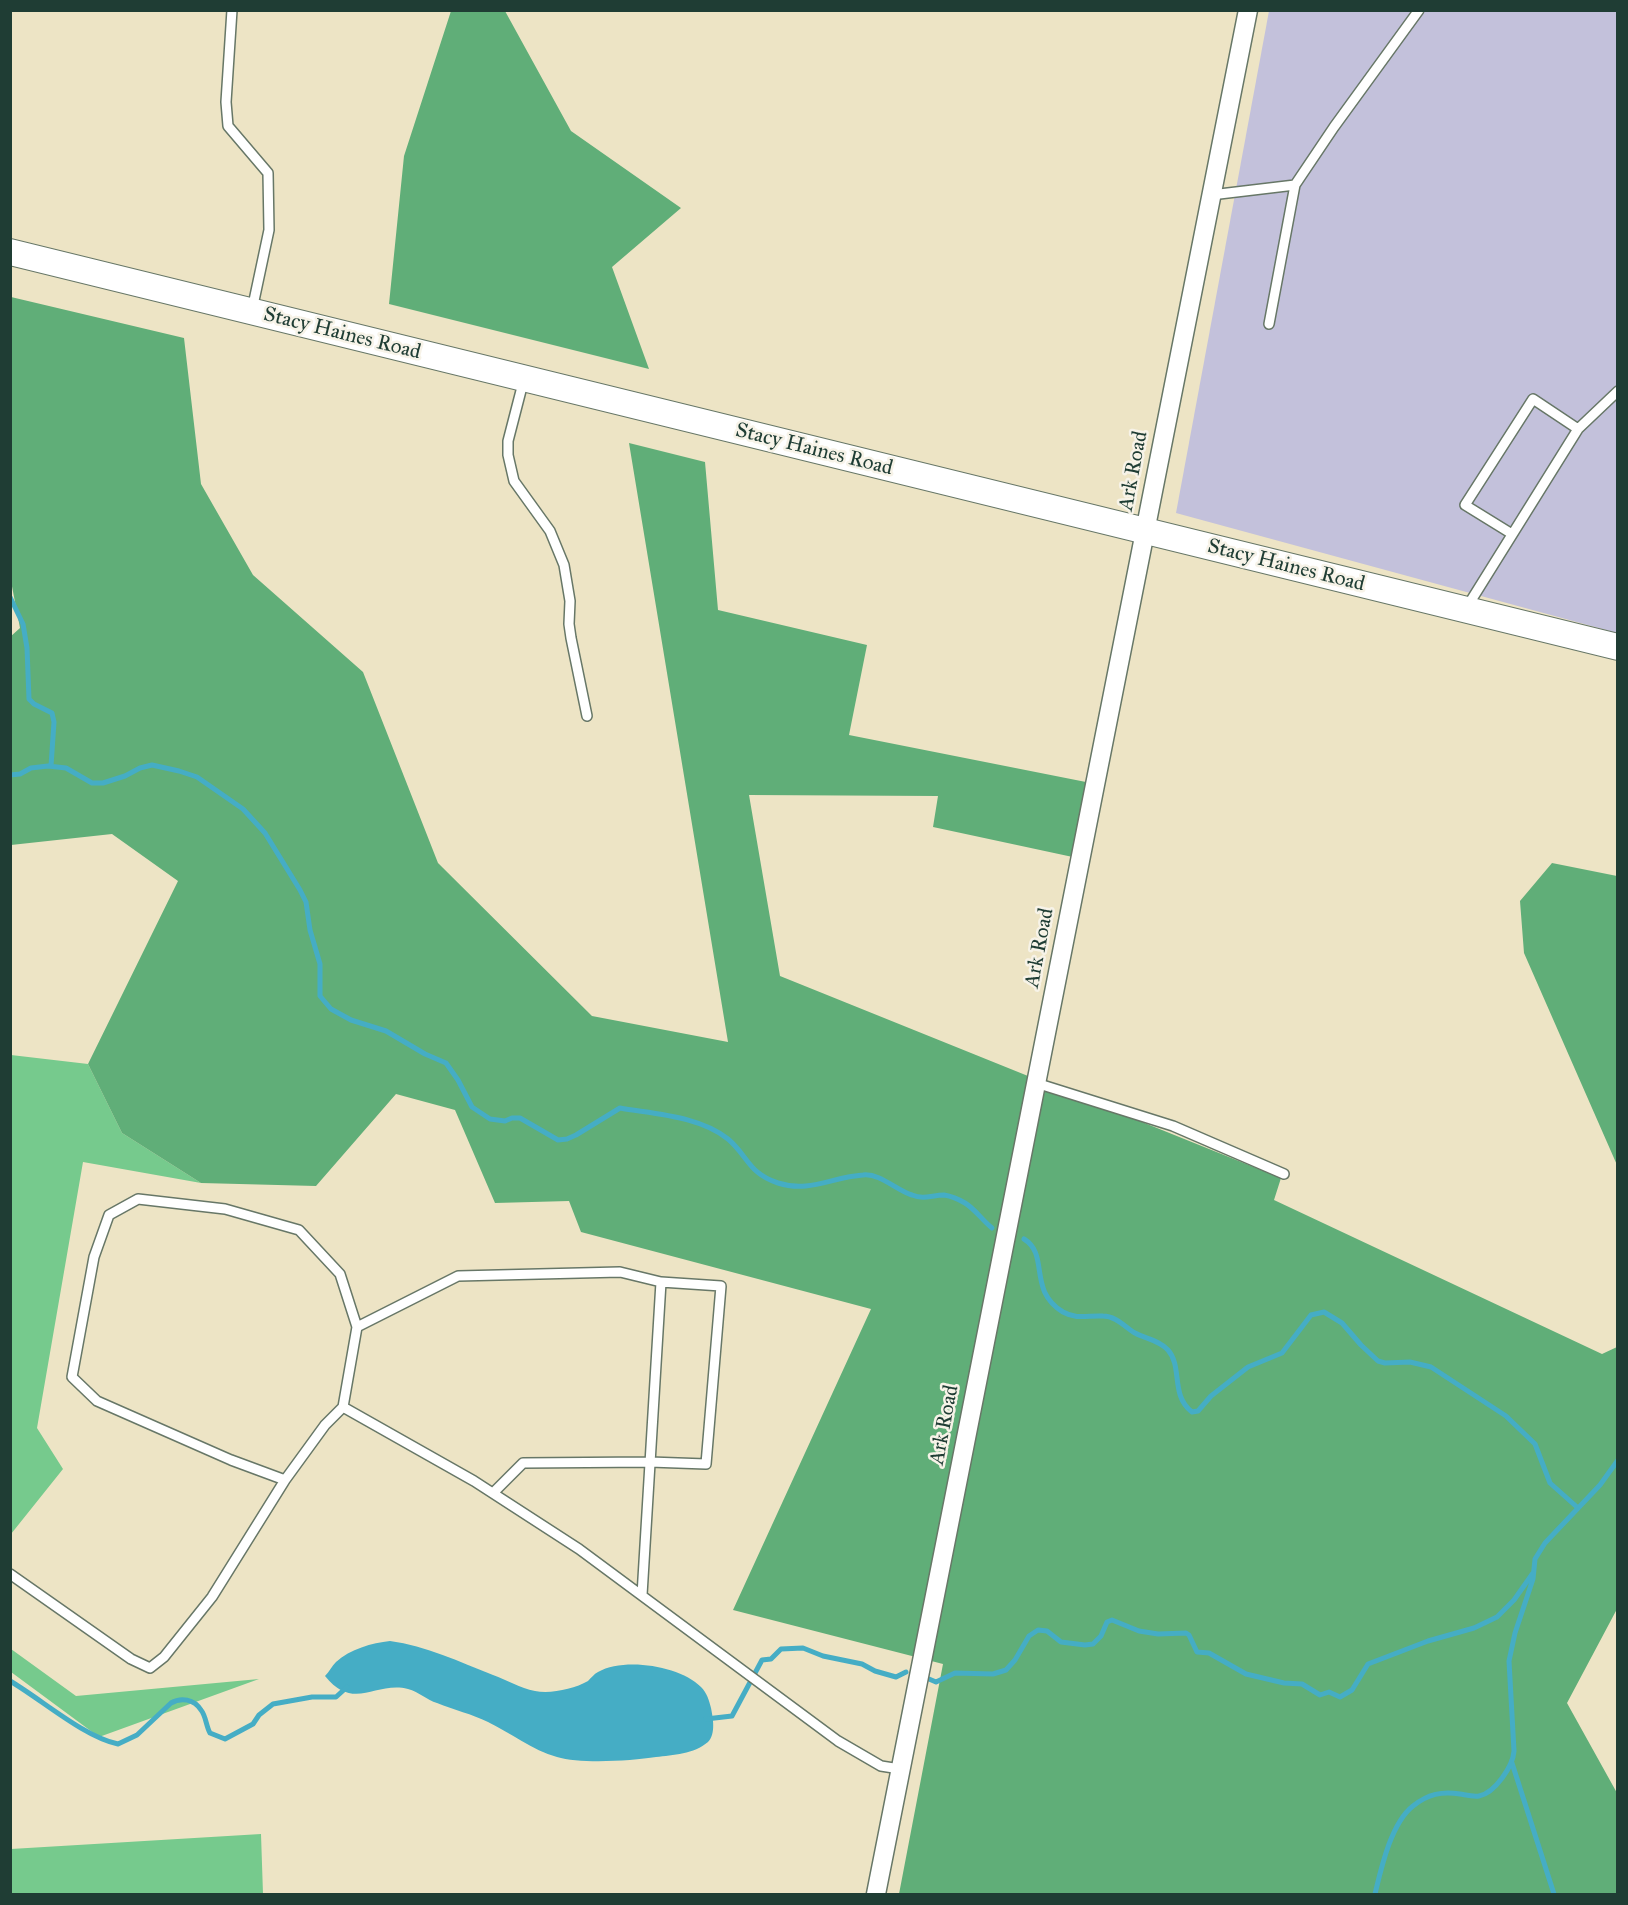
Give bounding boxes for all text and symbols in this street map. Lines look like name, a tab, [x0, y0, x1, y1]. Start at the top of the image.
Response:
street label: Stacy Haines Road	[261, 302, 423, 366]
street label: Stacy Haines Road	[733, 418, 895, 482]
street label: Ark Road	[1114, 429, 1154, 513]
street label: Stacy Haines Road	[1205, 534, 1367, 598]
street label: Ark Road	[1020, 906, 1060, 990]
street label: Ark Road	[925, 1383, 965, 1467]

